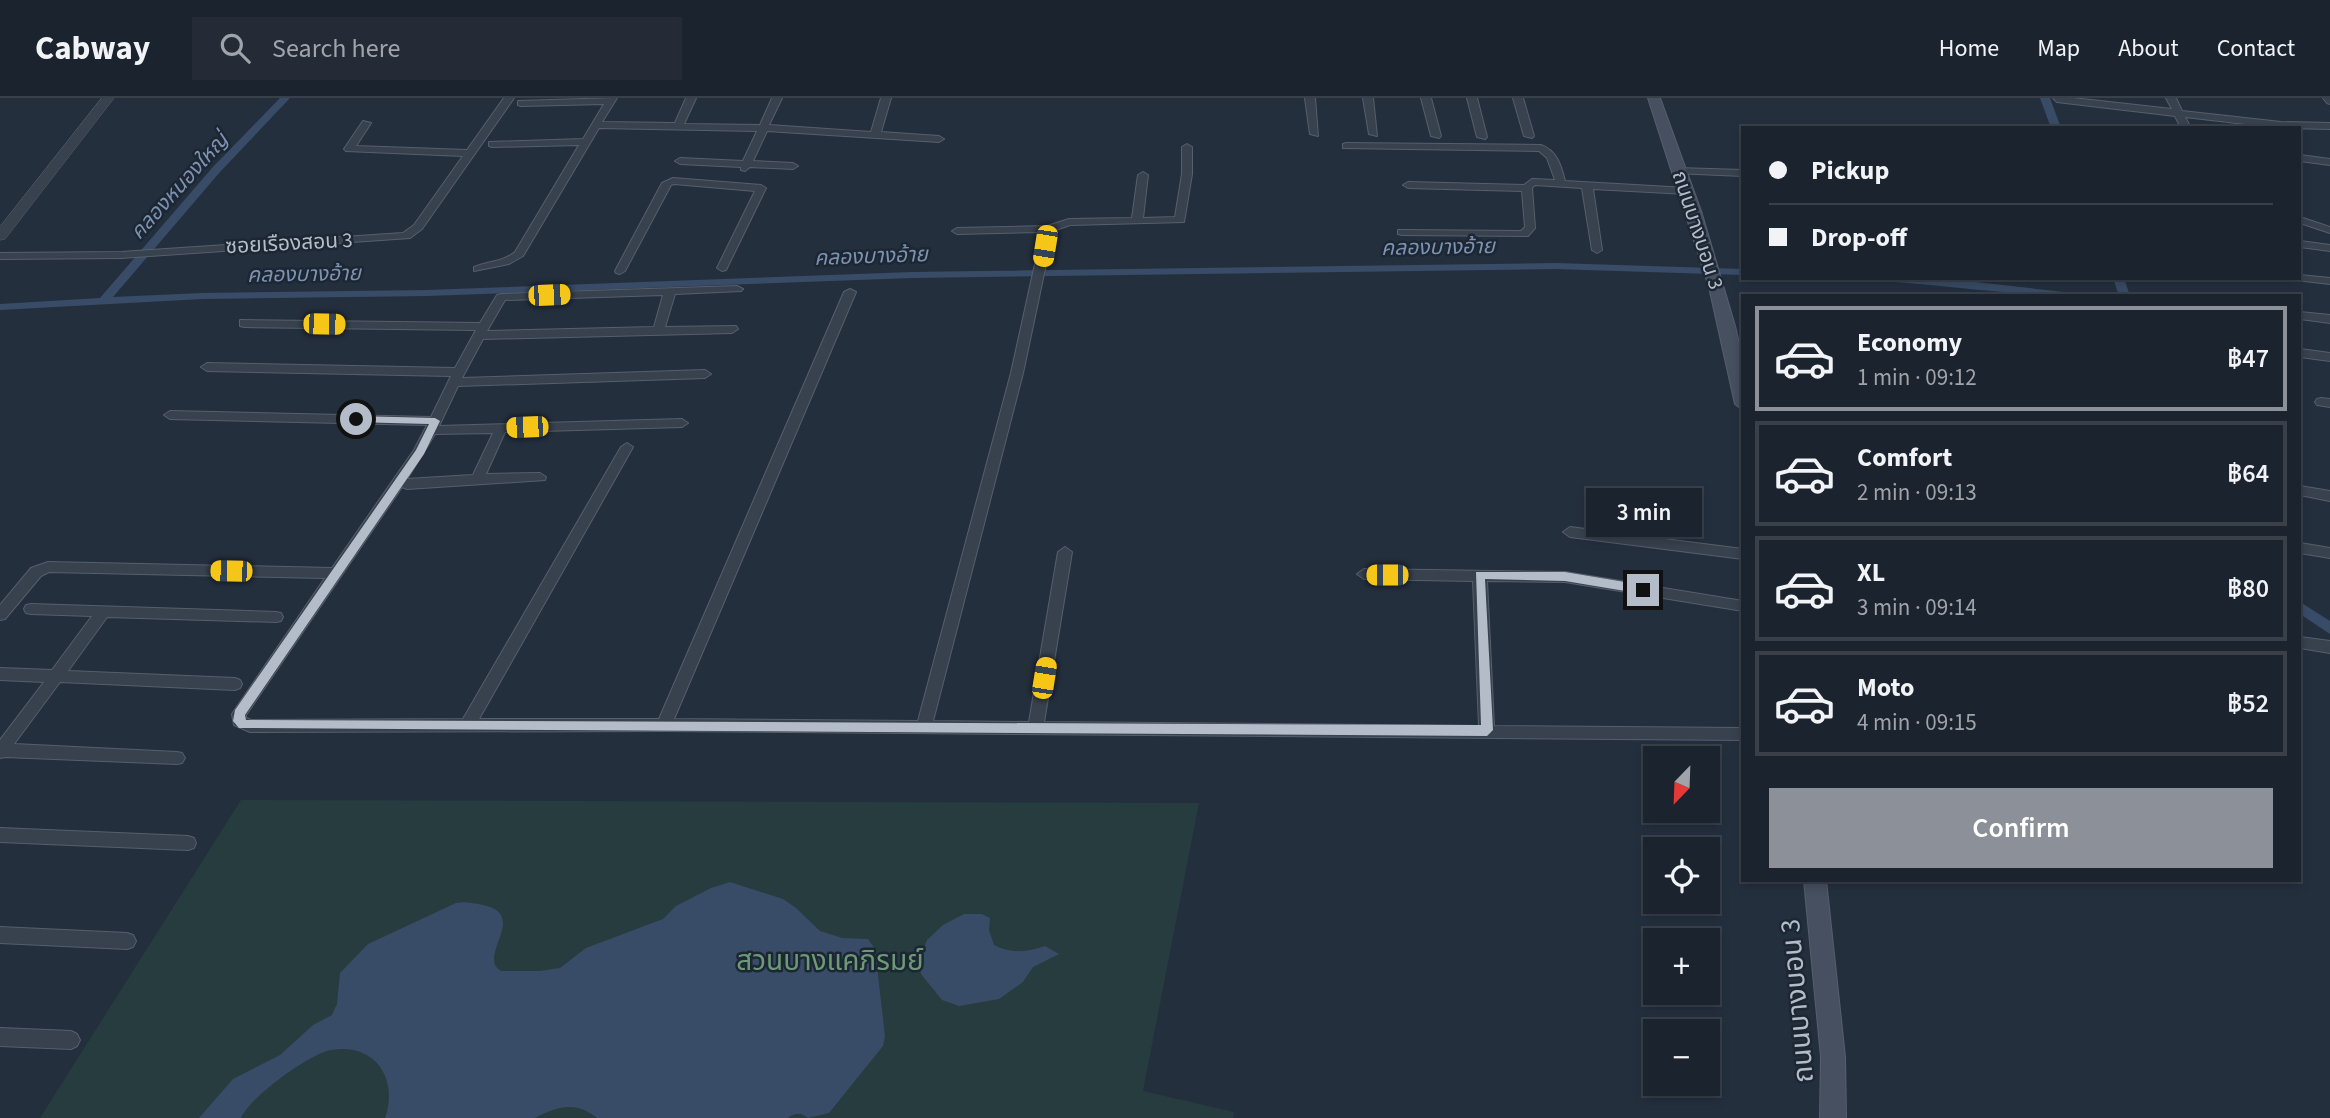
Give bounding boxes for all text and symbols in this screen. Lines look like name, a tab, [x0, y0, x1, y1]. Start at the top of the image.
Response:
search box	[192, 17, 682, 80]
text: Cabway	[35, 25, 150, 72]
icon: search	[216, 29, 254, 67]
text: Search here	[272, 30, 400, 67]
text: Home	[1939, 31, 1999, 66]
text: Map	[2037, 31, 2080, 66]
text: About	[2118, 31, 2179, 66]
text: Contact	[2217, 31, 2295, 66]
water label: คลองหนองใหญ่	[123, 124, 237, 246]
text: Pickup	[1811, 152, 1889, 189]
street label: ถนนบางบอน 3	[1665, 167, 1731, 293]
text: Drop-off	[1811, 219, 1907, 256]
car	[1032, 224, 1059, 268]
street label: ซอยเรืองสอน 3	[225, 225, 353, 261]
water label: คลองบางอ้าย	[1381, 231, 1497, 263]
water label: คลองบางอ้าย	[814, 239, 930, 273]
water label: คลองบางอ้าย	[247, 258, 363, 290]
car	[528, 284, 571, 306]
car	[303, 313, 346, 335]
text: Economy	[1857, 324, 1962, 361]
icon: car	[1773, 327, 1836, 390]
text: ฿47	[2227, 340, 2269, 377]
text: 1 min · 09:12	[1857, 361, 1977, 394]
route start	[340, 403, 372, 435]
car	[506, 416, 549, 438]
text: Comfort	[1857, 439, 1952, 476]
icon: car	[1773, 442, 1836, 505]
text: ฿64	[2227, 455, 2269, 492]
text: 2 min · 09:13	[1857, 476, 1977, 509]
callout: 3 min	[1585, 489, 1701, 538]
text: 3 min	[1617, 496, 1671, 529]
text: XL	[1857, 554, 1885, 591]
icon: car	[1773, 557, 1836, 620]
car	[210, 560, 253, 582]
car	[1367, 565, 1409, 586]
text: ฿80	[2227, 570, 2269, 607]
route end	[1627, 574, 1659, 606]
text: 3 min · 09:14	[1857, 591, 1977, 624]
car	[1031, 656, 1058, 700]
text: Moto	[1857, 669, 1914, 706]
icon: car	[1773, 672, 1836, 735]
text: ฿52	[2227, 685, 2269, 722]
text: 4 min · 09:15	[1857, 706, 1977, 739]
north arrow	[1643, 746, 1720, 822]
map controls	[1643, 746, 1720, 1096]
button: Confirm	[1769, 788, 2273, 868]
button: locate	[1643, 837, 1720, 914]
street label: ถนนบางบอน 3	[1770, 917, 1824, 1084]
button: +	[1643, 928, 1720, 1005]
park label: สวนบางแคภิรมย์	[736, 941, 924, 981]
button: −	[1643, 1019, 1720, 1096]

